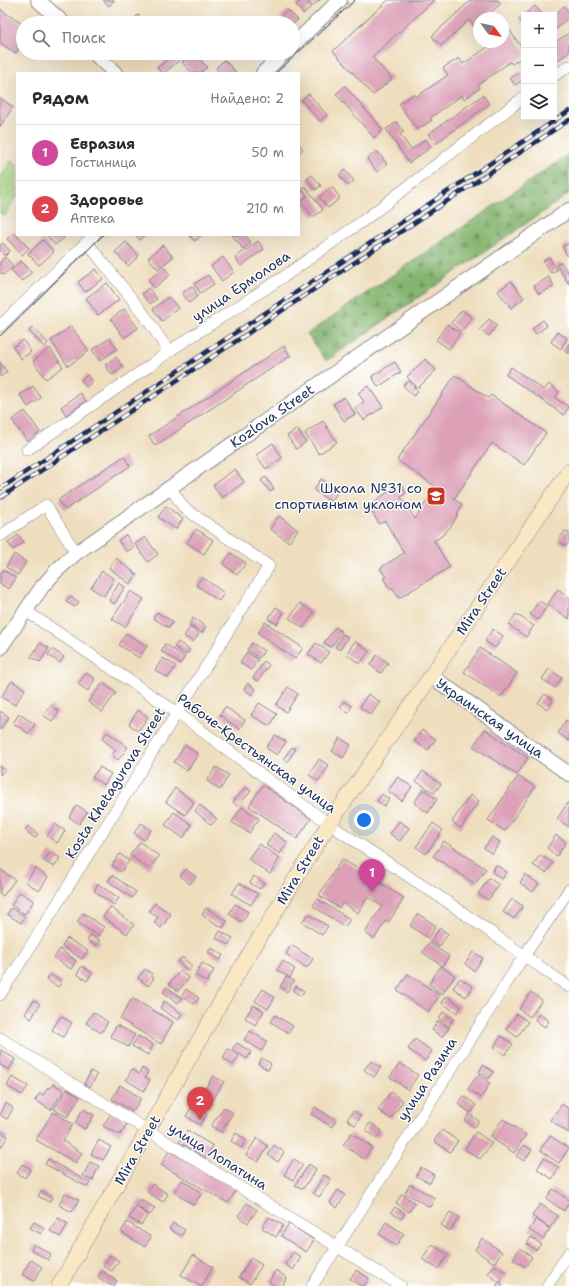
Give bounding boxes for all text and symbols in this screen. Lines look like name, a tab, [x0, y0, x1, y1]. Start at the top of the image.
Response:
north arrow	[473, 12, 509, 48]
map controls	[521, 12, 557, 120]
button: +	[521, 12, 557, 48]
search box	[16, 16, 300, 60]
icon: search	[30, 27, 52, 49]
text: Поиск	[62, 28, 106, 48]
button: −	[521, 48, 557, 84]
button: layers	[521, 84, 557, 120]
text: Рядом	[32, 87, 89, 109]
text: Найдено: 2	[210, 90, 284, 107]
text: Евразия	[70, 134, 135, 154]
text: 1	[42, 144, 48, 161]
text: 50 m	[251, 144, 284, 161]
text: Гостиница	[70, 154, 136, 171]
text: Здоровье	[70, 190, 144, 210]
text: 2	[40, 200, 50, 217]
text: 210 m	[246, 200, 284, 217]
text: Аптека	[70, 210, 115, 227]
street label: улица Ермолова	[188, 246, 294, 326]
street label: Kozlova Street	[226, 380, 318, 452]
place label: Школа №31 со спортивным уклоном	[274, 479, 422, 513]
school or university icon: Школа №31 со спортивным уклоном	[425, 485, 447, 507]
street label: Mira Street	[452, 564, 510, 638]
street label: Украинская улица	[433, 674, 548, 762]
street label: Рабоче-Крестьянская улица	[174, 689, 340, 817]
street label: Kosta Khetagurova Street	[61, 704, 169, 862]
your location	[354, 810, 374, 830]
street label: Mira Street	[272, 832, 328, 908]
pin: 1	[359, 859, 385, 892]
street label: улица Разина	[393, 1034, 461, 1124]
pin: 2	[187, 1087, 213, 1120]
street label: Mira Street	[110, 1112, 164, 1188]
street label: улица Лопатина	[165, 1118, 271, 1194]

